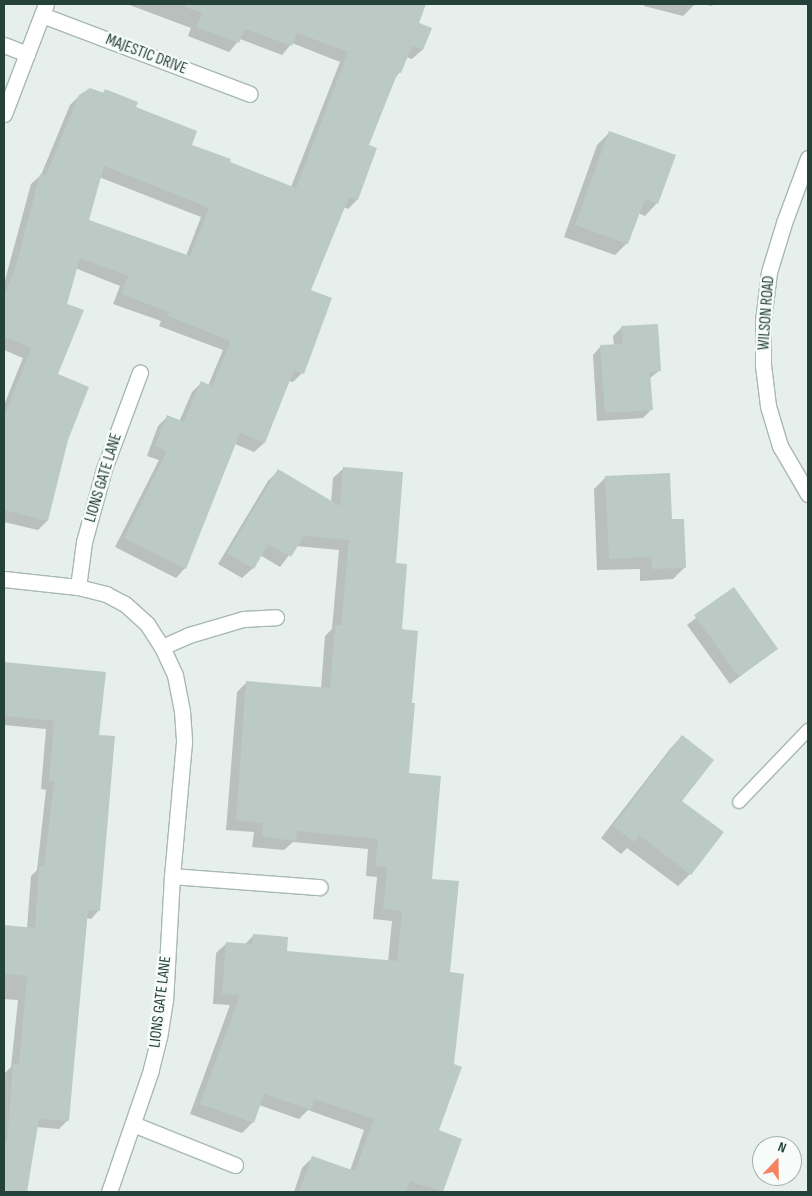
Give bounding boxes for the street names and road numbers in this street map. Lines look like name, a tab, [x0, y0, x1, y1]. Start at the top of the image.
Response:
street label: MAJESTIC DRIVE	[103, 31, 189, 79]
street label: WILSON ROAD	[755, 275, 779, 351]
street label: LIONS GATE LANE	[81, 431, 127, 525]
street label: LIONS GATE LANE	[146, 955, 176, 1049]

